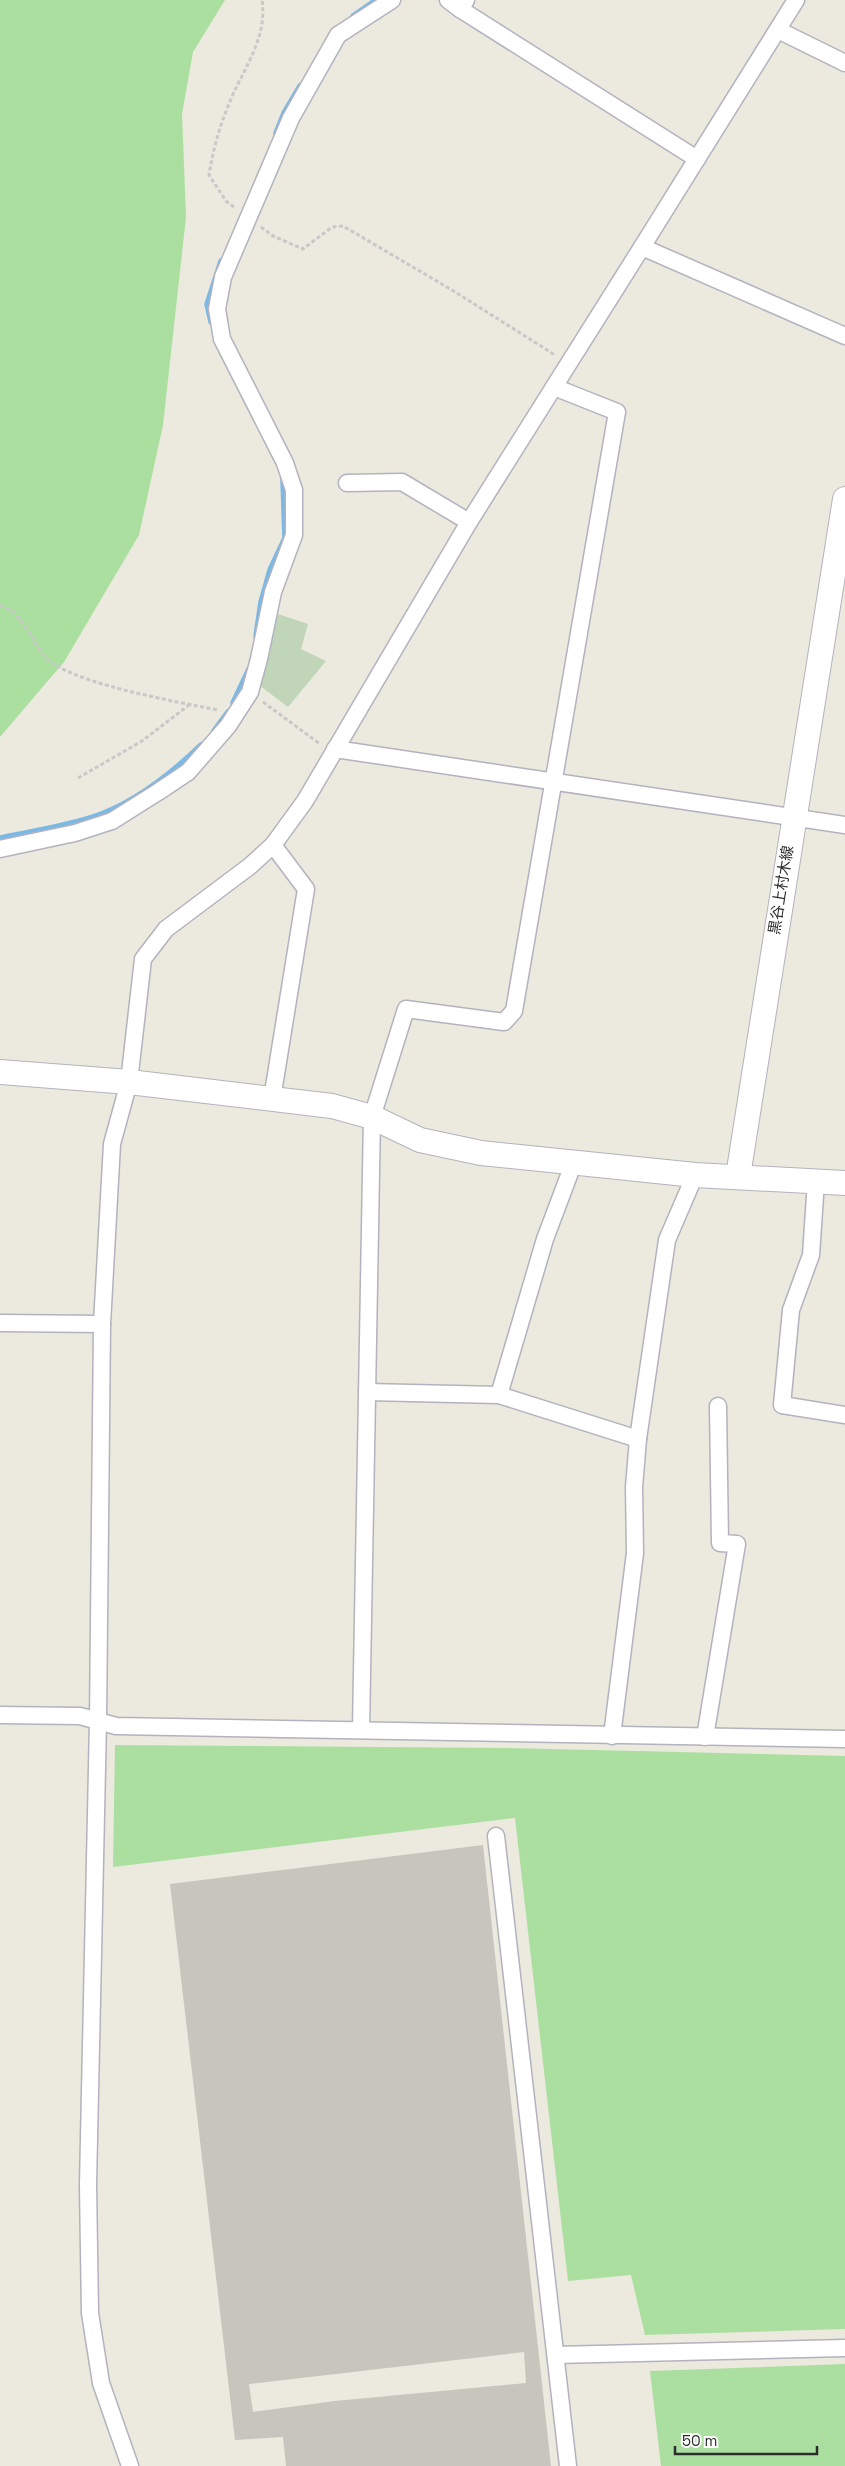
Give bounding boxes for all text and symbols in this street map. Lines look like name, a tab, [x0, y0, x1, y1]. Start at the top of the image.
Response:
street label: 黒谷上村木線	[764, 844, 797, 936]
scale bar	[675, 2424, 818, 2456]
text: 50 m	[682, 2431, 717, 2450]

